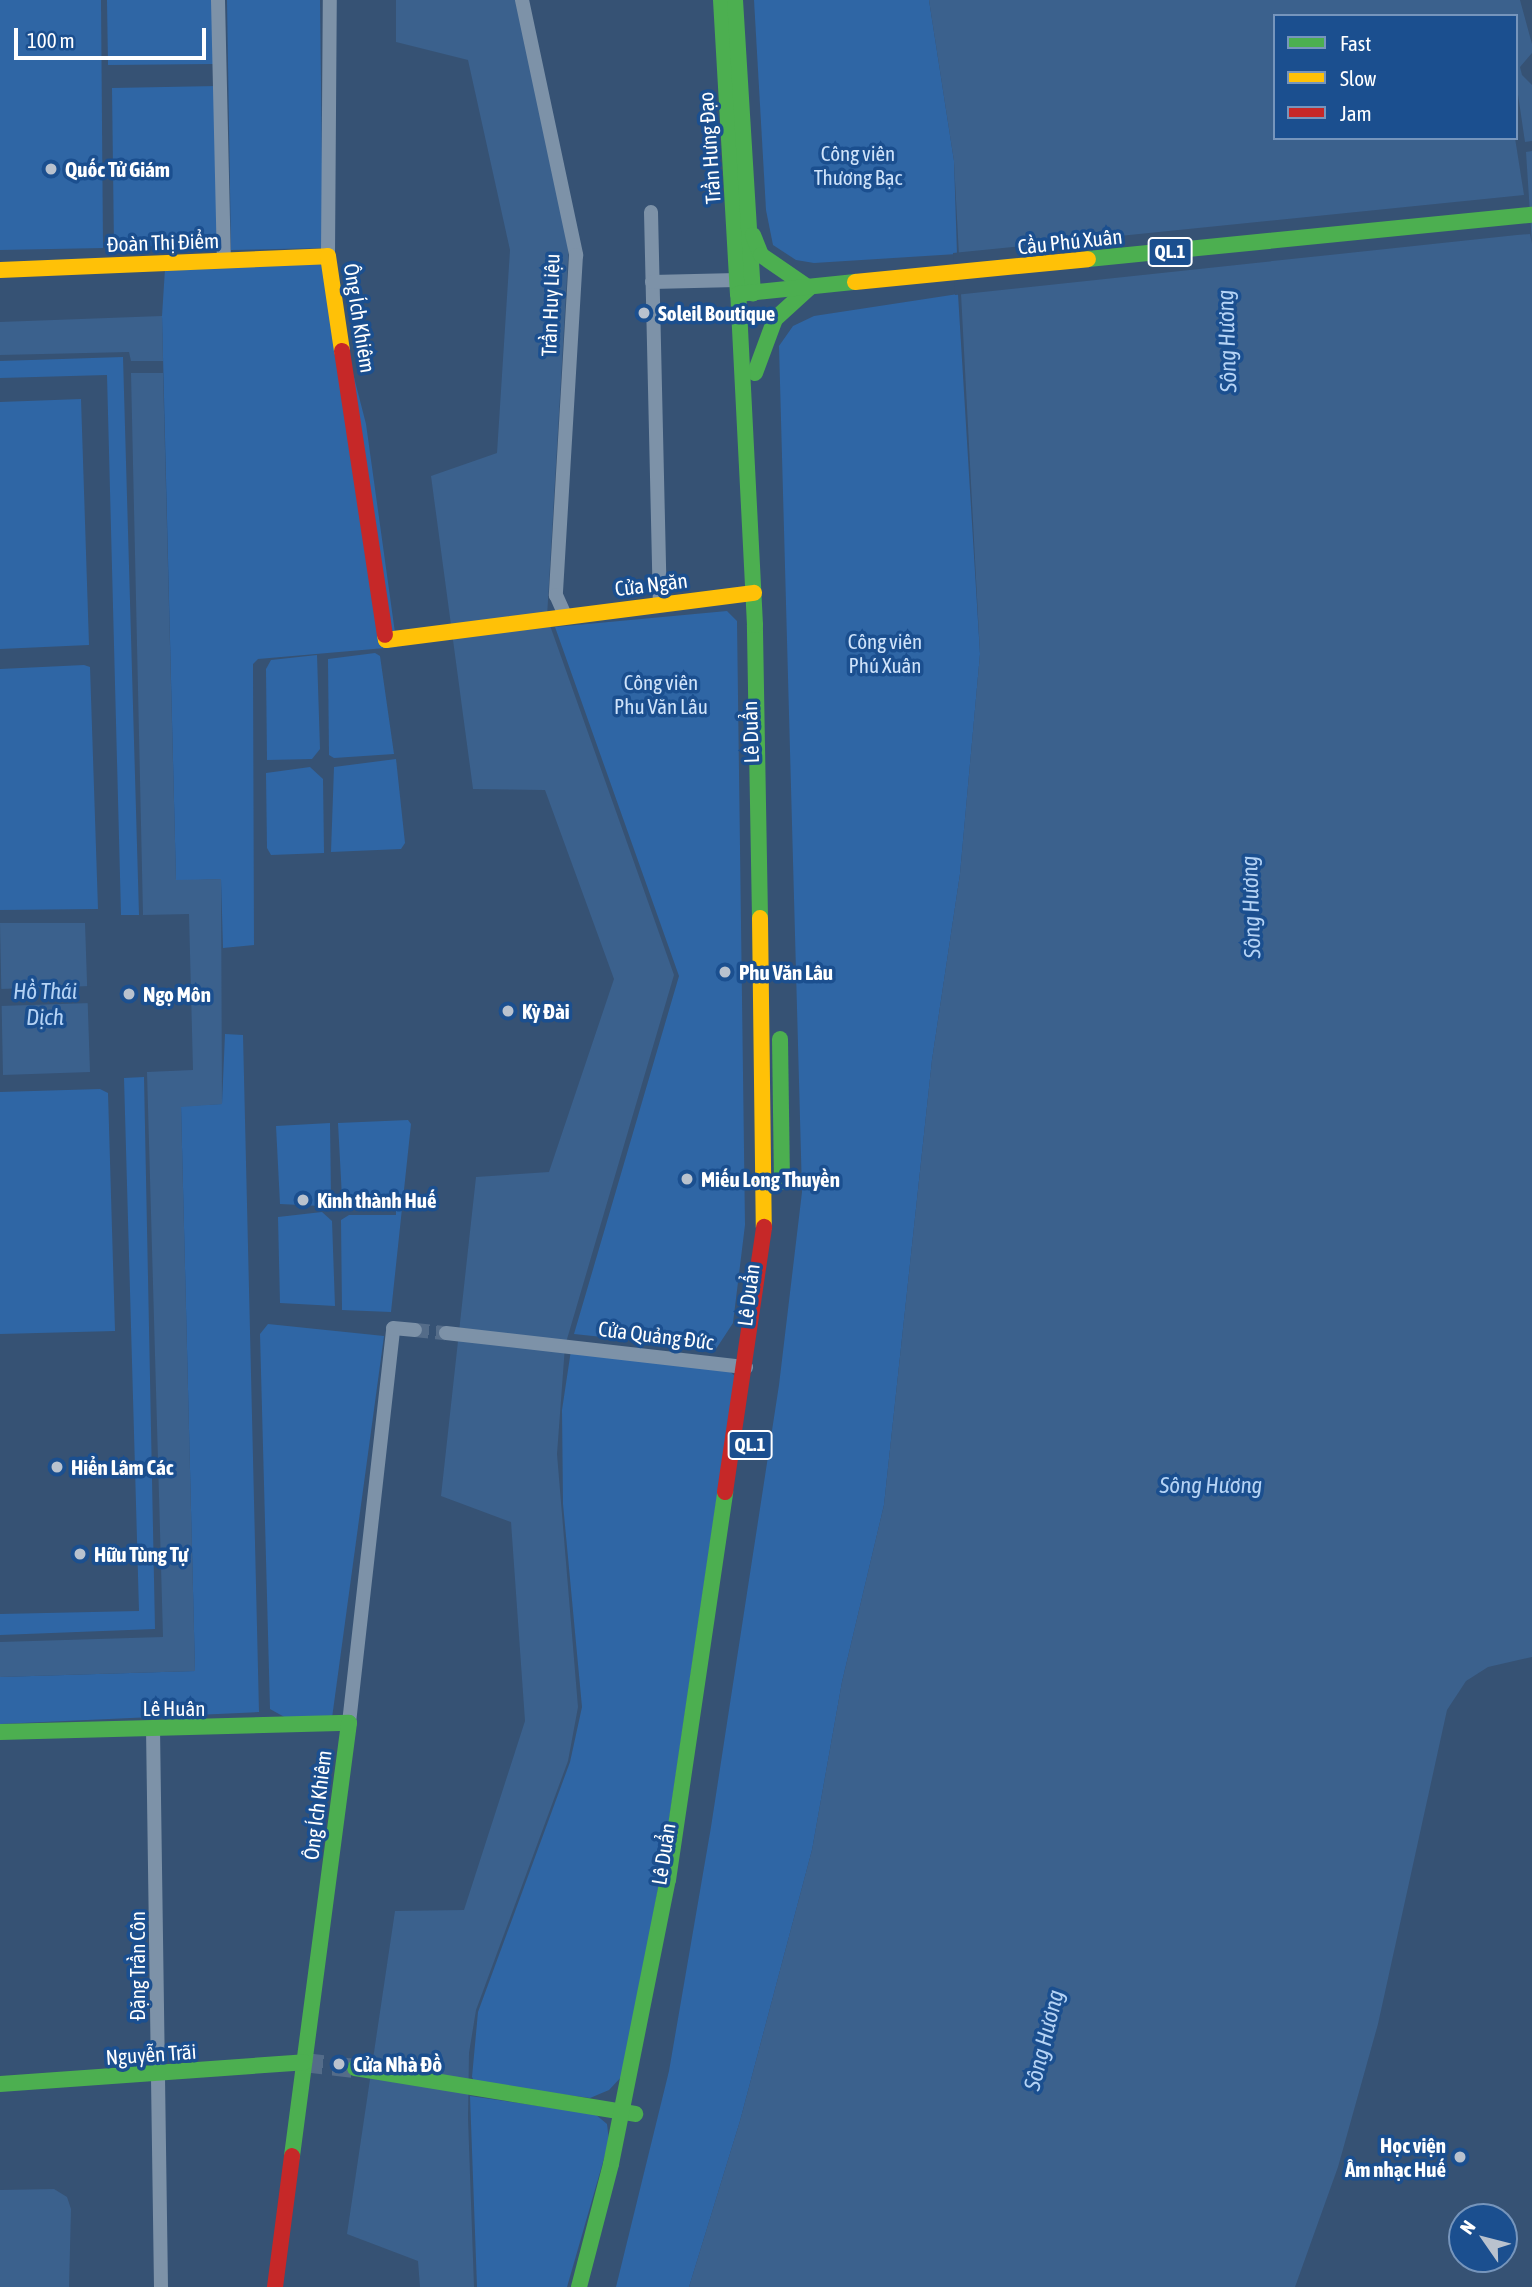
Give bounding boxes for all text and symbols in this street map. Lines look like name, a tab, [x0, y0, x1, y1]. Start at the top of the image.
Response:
scale bar	[18, 14, 210, 58]
legend	[1273, 14, 1518, 140]
text: 100 m	[27, 28, 75, 52]
text: Fast	[1340, 31, 1371, 55]
text: Slow	[1340, 66, 1376, 90]
street label: Trần Hưng Đạo	[693, 91, 725, 205]
text: Jam	[1340, 101, 1372, 125]
park label: Công viên Thương Bạc	[814, 140, 902, 190]
place label: Quốc Tử Giám	[65, 156, 170, 182]
marker: Quốc Tử Giám	[43, 161, 59, 177]
street label: Cầu Phú Xuân	[1016, 223, 1124, 259]
street label: Đoàn Thị Điểm	[106, 227, 220, 257]
road number: QL.1	[1147, 236, 1193, 268]
street label: Trần Huy Liệu	[536, 253, 564, 357]
street label: Ông Ích Khiêm	[339, 261, 381, 375]
water label: Sông Hương	[1211, 289, 1243, 393]
place label: Soleil Boutique	[658, 300, 775, 326]
marker: Soleil Boutique	[636, 305, 652, 321]
street label: Cửa Ngăn	[613, 567, 689, 601]
park label: Công viên Phú Xuân	[848, 628, 922, 678]
park label: Công viên Phu Văn Lâu	[614, 669, 708, 719]
street label: Lê Duẩn	[736, 700, 764, 764]
water label: Sông Hương	[1235, 855, 1267, 959]
place label: Phu Văn Lâu	[739, 959, 833, 985]
marker: Phu Văn Lâu	[717, 964, 733, 980]
water label: Hồ Thái Dịch	[13, 977, 77, 1031]
place label: Ngọ Môn	[143, 981, 211, 1007]
marker: Ngọ Môn	[121, 986, 137, 1002]
place label: Kỳ Đài	[522, 998, 570, 1024]
marker: Kỳ Đài	[500, 1003, 516, 1019]
place label: Miếu Long Thuyền	[701, 1166, 840, 1192]
marker: Miếu Long Thuyền	[679, 1171, 695, 1187]
place label: Kinh thành Huế	[317, 1187, 436, 1213]
marker: Kinh thành Huế	[295, 1192, 311, 1208]
street label: Lê Duẩn	[732, 1263, 764, 1327]
street label: Cửa Quảng Đức	[597, 1315, 715, 1355]
road number: QL.1	[727, 1429, 773, 1460]
place label: Hiển Lâm Các	[71, 1454, 174, 1480]
marker: Hiển Lâm Các	[49, 1459, 65, 1475]
water label: Sông Hương	[1160, 1471, 1262, 1499]
place label: Hữu Tùng Tự	[94, 1541, 188, 1567]
marker: Hữu Tùng Tự	[72, 1546, 88, 1562]
street label: Lê Huân	[143, 1695, 205, 1721]
street label: Ông Ích Khiêm	[298, 1749, 336, 1861]
street label: Lê Duẩn	[646, 1821, 680, 1887]
street label: Đặng Trần Côn	[124, 1911, 150, 2021]
water label: Sông Hương	[1018, 1987, 1070, 2093]
street label: Nguyễn Trãi	[105, 2038, 197, 2070]
place label: Cửa Nhà Đồ	[353, 2051, 442, 2077]
marker: Cửa Nhà Đồ	[331, 2056, 347, 2072]
place label: Học viện Âm nhạc Huế	[1345, 2132, 1446, 2182]
marker: Học viện Âm nhạc Huế	[1452, 2149, 1468, 2165]
north arrow	[1448, 2203, 1518, 2273]
text: N	[1455, 2216, 1480, 2238]

